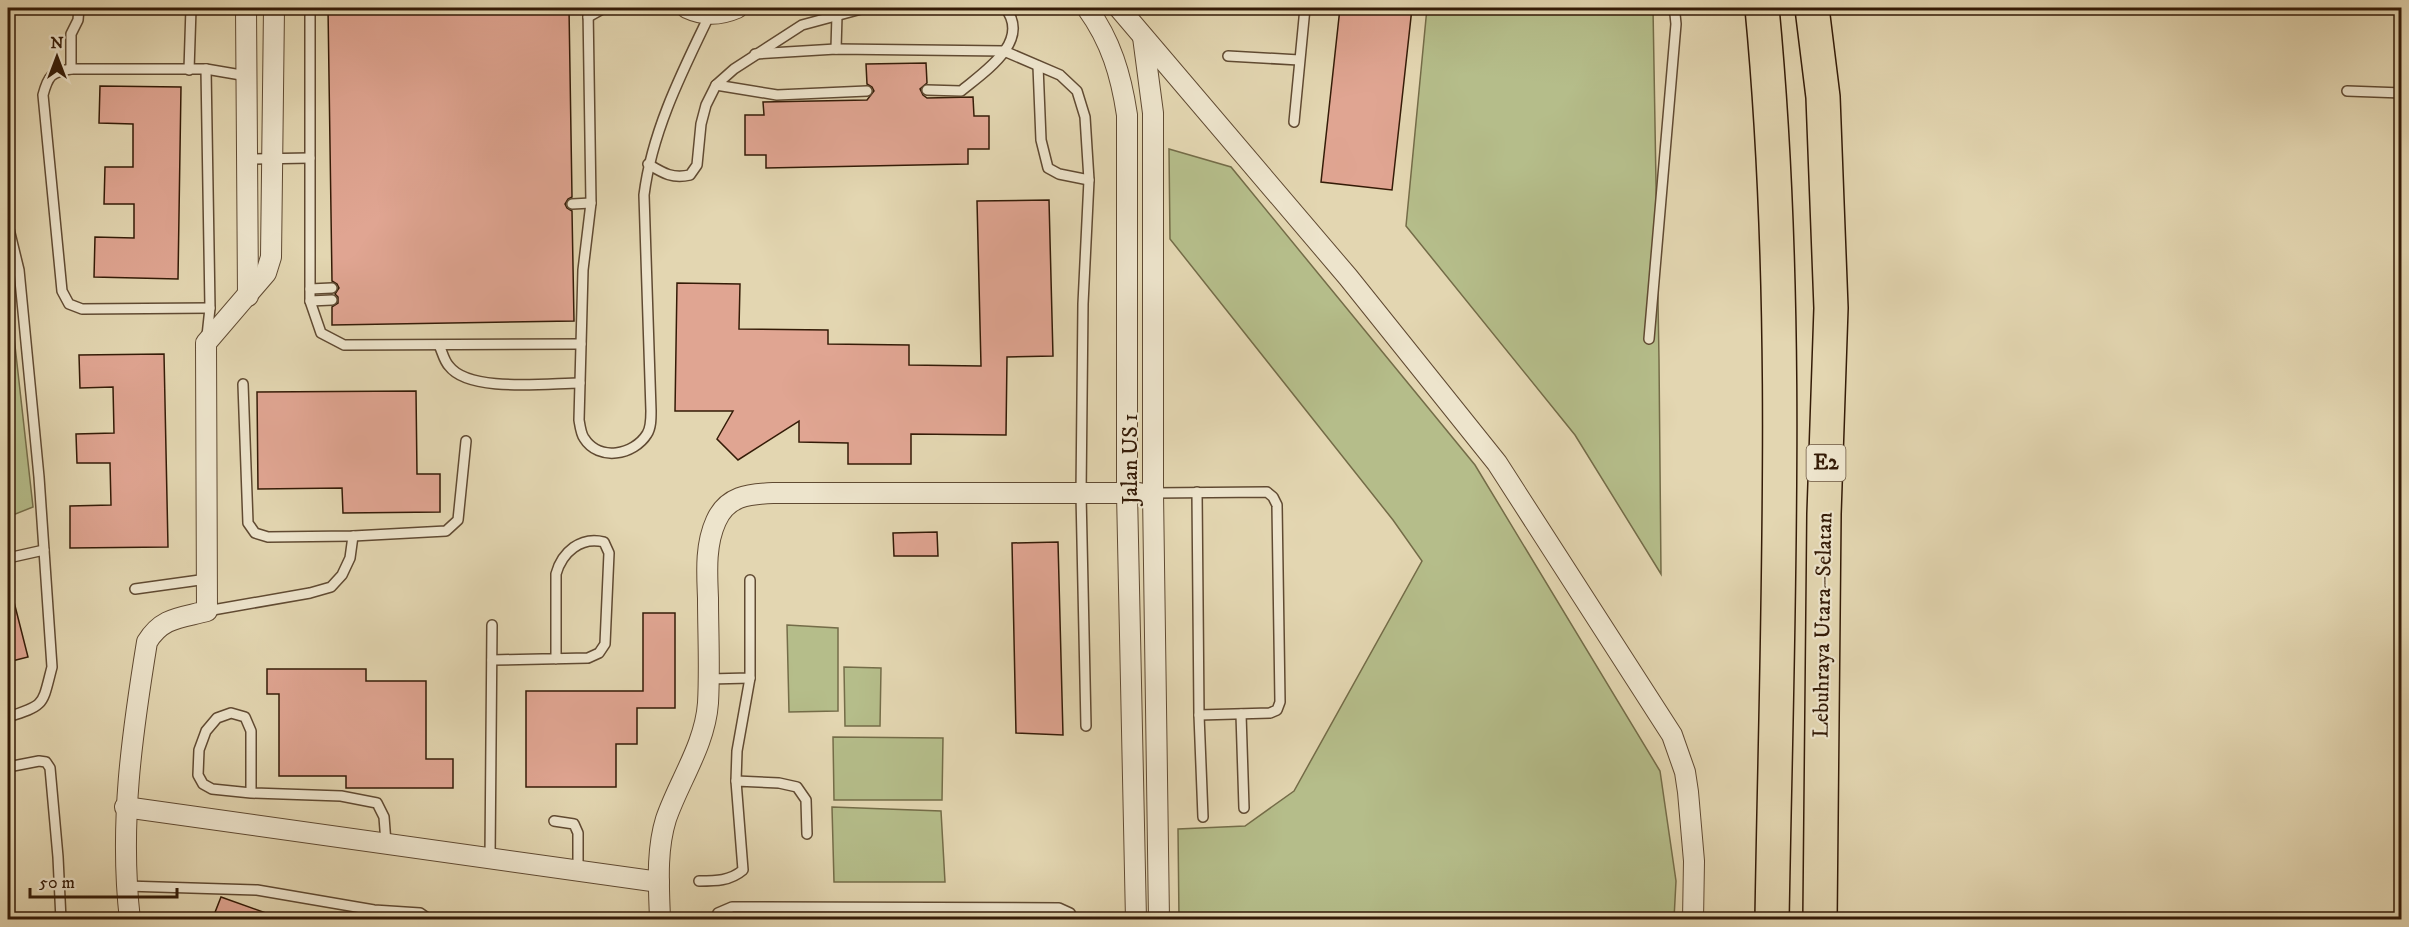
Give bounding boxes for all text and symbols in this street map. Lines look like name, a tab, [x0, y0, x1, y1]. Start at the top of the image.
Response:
north arrow	[27, 27, 87, 87]
text: N	[50, 33, 64, 53]
street label: Jalan US 1	[1117, 413, 1144, 507]
road number: E2	[1806, 445, 1846, 481]
street label: Lebuhraya Utara–Selatan	[1808, 511, 1838, 738]
scale bar	[30, 861, 177, 899]
text: 50 m	[39, 872, 75, 894]

